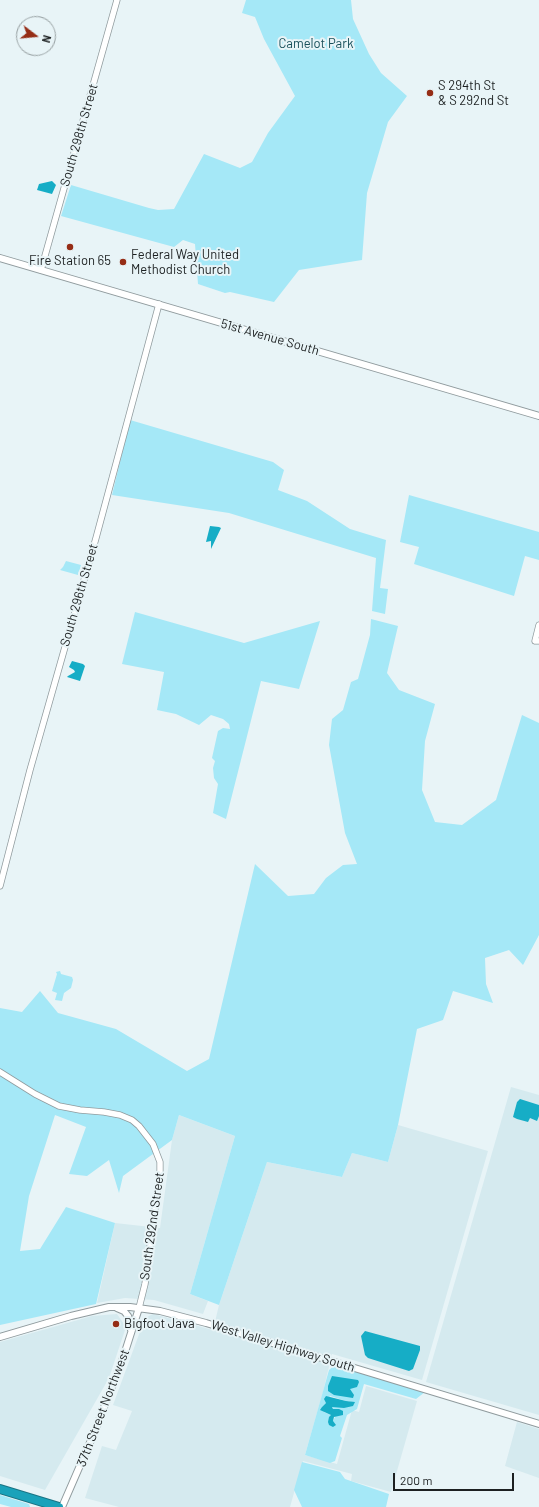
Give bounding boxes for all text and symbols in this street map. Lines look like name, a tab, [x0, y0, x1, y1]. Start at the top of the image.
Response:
north arrow	[16, 16, 56, 56]
text: N	[40, 34, 54, 44]
park label: Camelot Park	[279, 36, 353, 52]
place label: S 294th St & S 292nd St	[438, 78, 509, 109]
street label: South 298th Street	[57, 82, 101, 188]
marker: S 294th St & S 292nd St	[425, 88, 435, 98]
marker: Fire Station 65	[65, 242, 75, 252]
place label: Federal Way United Methodist Church	[131, 247, 239, 278]
place label: Fire Station 65	[29, 253, 111, 269]
marker: Federal Way United Methodist Church	[118, 257, 128, 267]
street label: 51st Avenue South	[219, 315, 321, 359]
street label: South 296th Street	[57, 542, 101, 648]
street label: South 292nd Street	[137, 1171, 167, 1281]
place label: Bigfoot Java	[124, 1316, 195, 1332]
street label: West Valley Highway South	[209, 1317, 357, 1375]
marker: Bigfoot Java	[111, 1319, 121, 1329]
street label: 37th Street Northwest	[73, 1347, 133, 1469]
scale bar	[395, 1465, 516, 1491]
text: 200 m	[400, 1473, 432, 1487]

